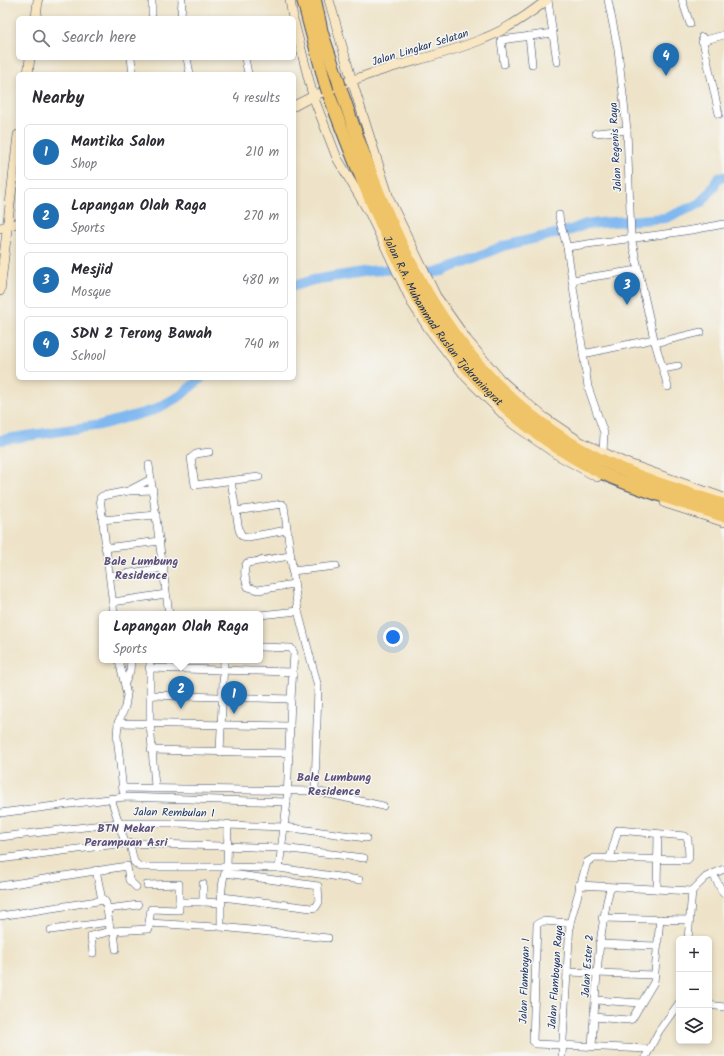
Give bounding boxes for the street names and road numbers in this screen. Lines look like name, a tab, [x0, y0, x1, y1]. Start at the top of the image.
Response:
street label: Jalan Lingkar Selatan	[370, 25, 471, 71]
street label: Jalan Regenis Raya	[605, 102, 627, 192]
street label: Jalan R.A. Muhammad Ruslan Tjakraningrat	[378, 233, 507, 411]
street label: Jalan Rembulan 1	[133, 803, 215, 823]
street label: Jalan Flamboyan Raya	[543, 925, 569, 1030]
street label: Jalan Ester 2	[577, 934, 599, 998]
street label: Jalan Flamboyan 1	[515, 938, 535, 1024]

